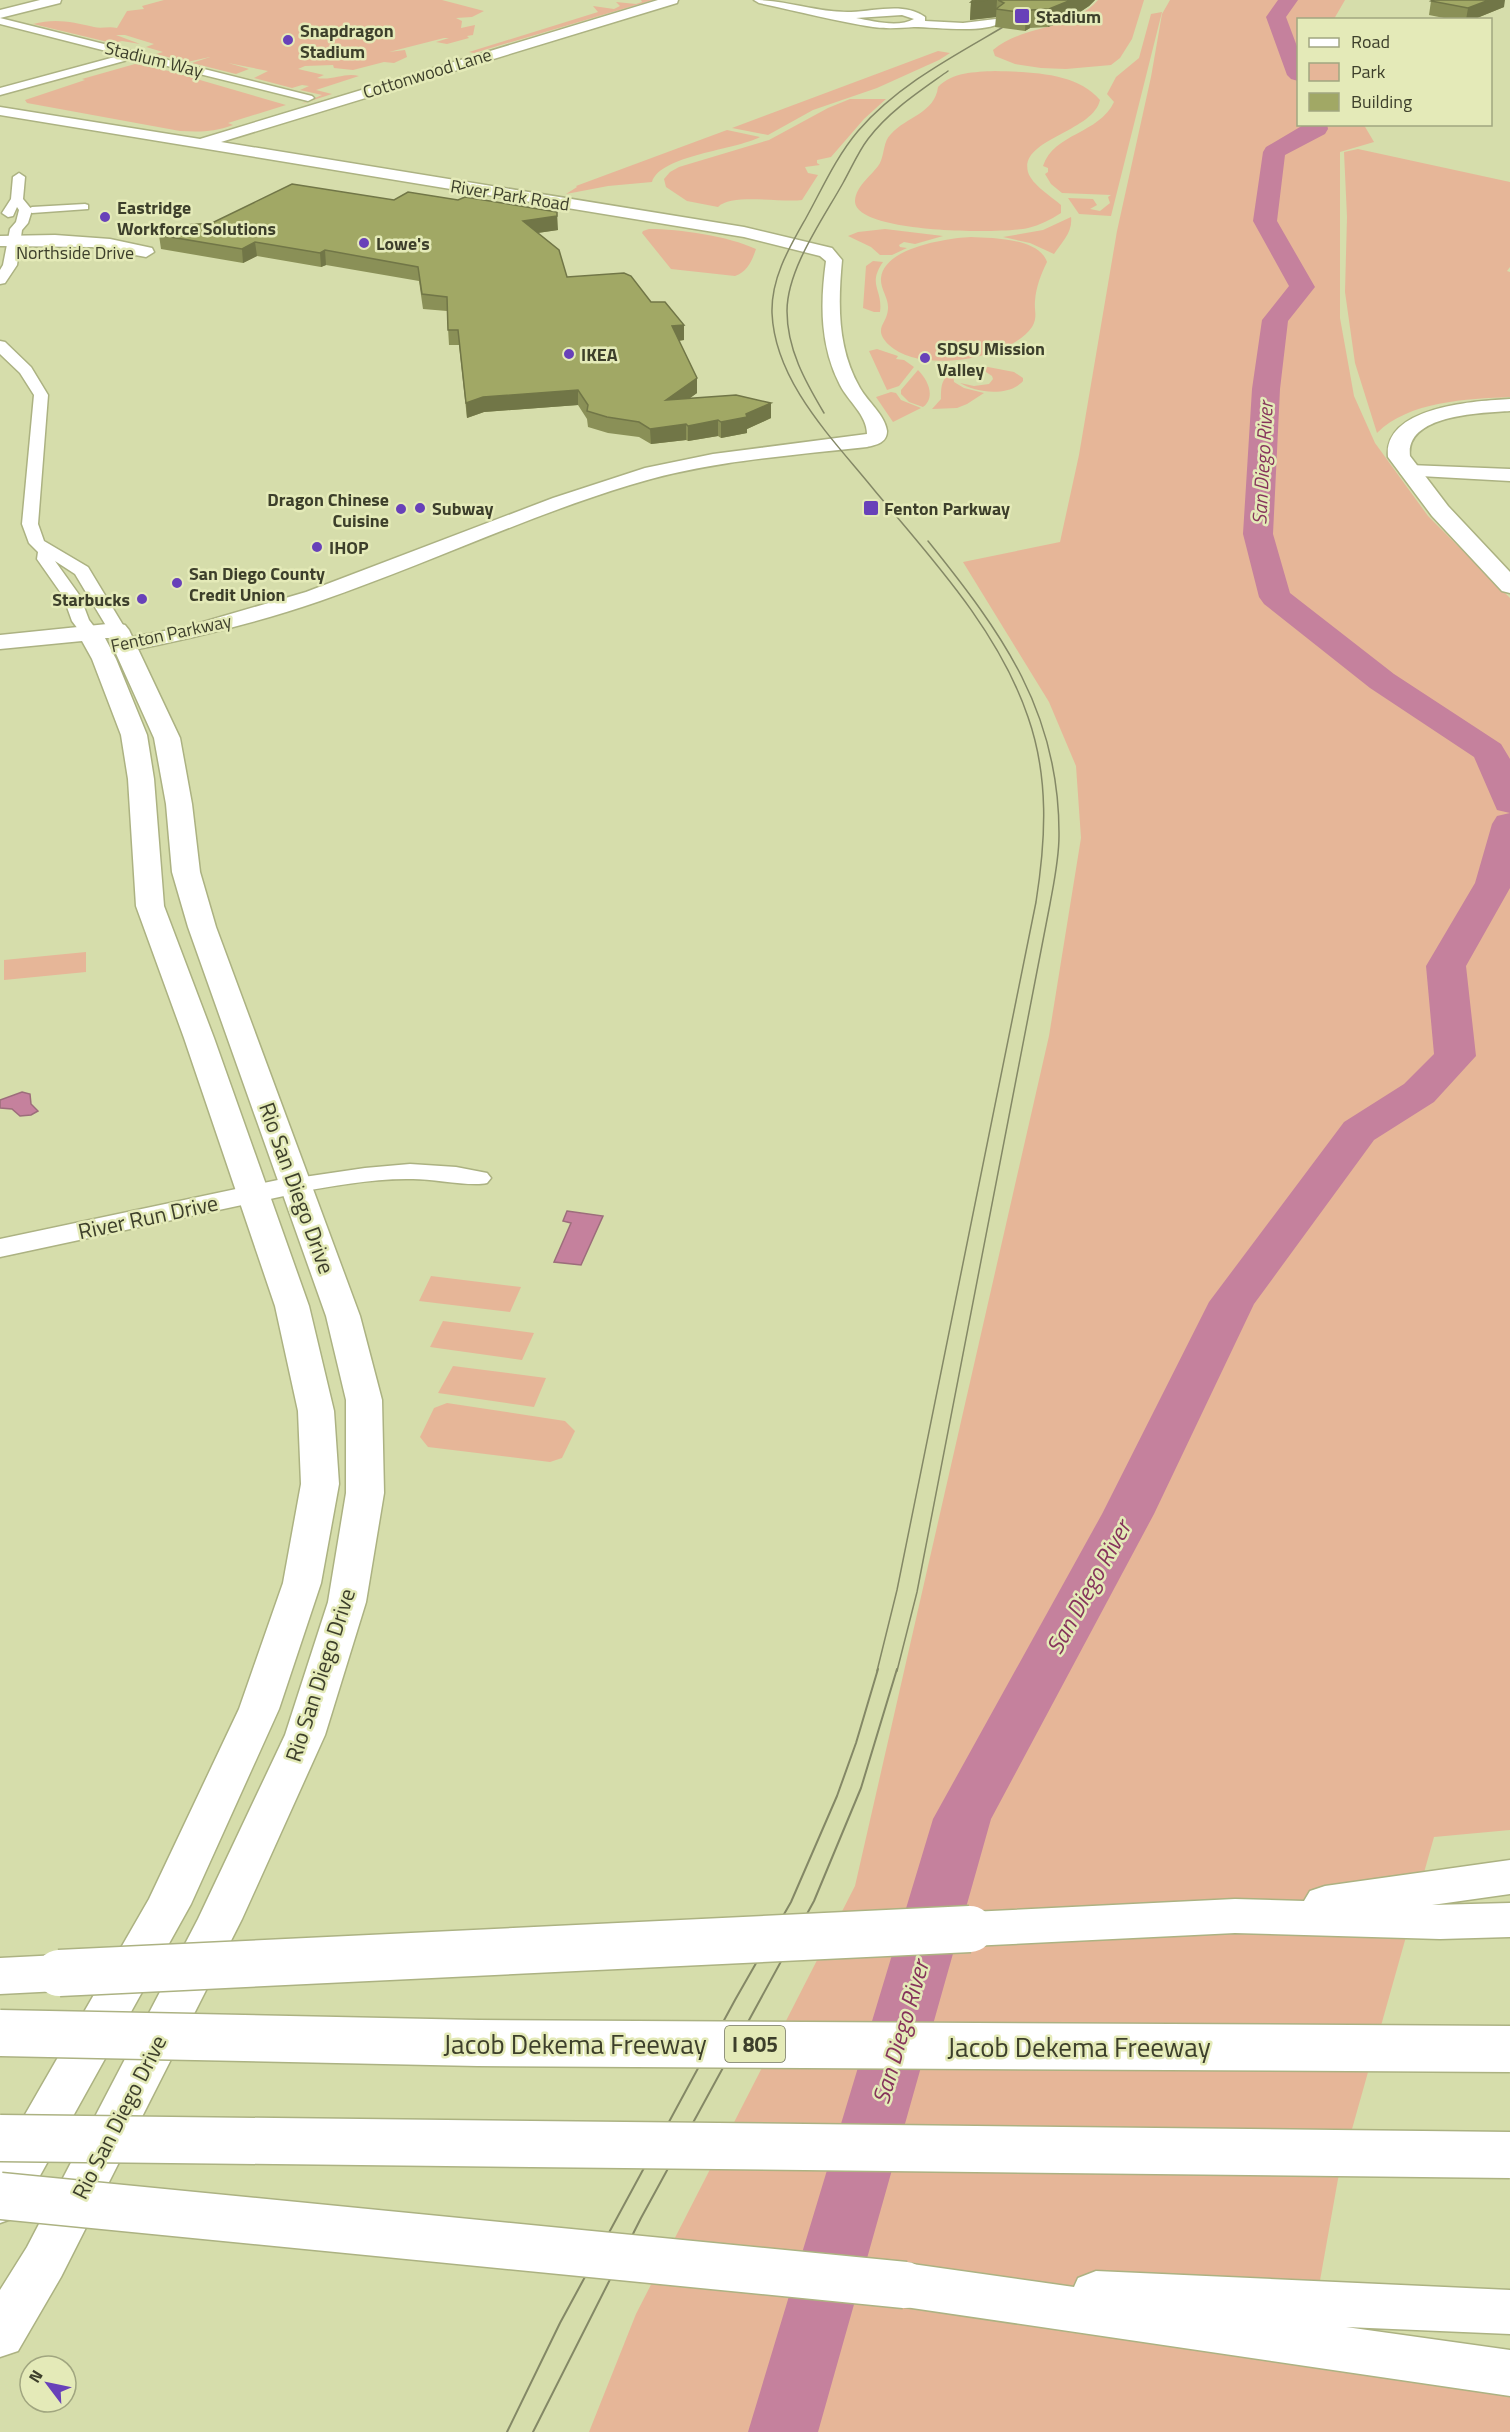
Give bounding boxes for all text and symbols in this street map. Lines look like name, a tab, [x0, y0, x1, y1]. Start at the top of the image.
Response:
place label: Stadium	[1036, 3, 1101, 30]
marker: Stadium	[1013, 7, 1031, 25]
place label: Snapdragon Stadium	[300, 17, 394, 65]
legend	[1297, 18, 1492, 126]
text: Road	[1351, 28, 1390, 55]
marker: Snapdragon Stadium	[281, 33, 295, 47]
street label: Stadium Way	[102, 34, 206, 84]
street label: Cottonwood Lane	[359, 41, 495, 105]
text: Park	[1351, 58, 1386, 85]
text: Building	[1351, 88, 1412, 115]
street label: River Park Road	[449, 172, 571, 218]
place label: Eastridge Workforce Solutions	[117, 194, 276, 242]
marker: Eastridge Workforce Solutions	[98, 210, 112, 224]
place label: Lowe's	[376, 230, 430, 257]
marker: Lowe's	[357, 236, 371, 250]
street label: Northside Drive	[16, 239, 134, 266]
place label: SDSU Mission Valley	[937, 335, 1045, 383]
place label: IKEA	[581, 341, 618, 368]
marker: IKEA	[562, 347, 576, 361]
marker: SDSU Mission Valley	[918, 351, 932, 365]
water label: San Diego River	[1243, 398, 1281, 525]
place label: Dragon Chinese Cuisine	[267, 486, 389, 534]
place label: Subway	[432, 495, 494, 522]
place label: Fenton Parkway	[884, 495, 1010, 522]
marker: Fenton Parkway	[862, 499, 880, 517]
marker: Subway	[413, 501, 427, 515]
marker: Dragon Chinese Cuisine	[394, 502, 408, 516]
place label: IHOP	[329, 534, 369, 561]
marker: IHOP	[310, 540, 324, 554]
place label: San Diego County Credit Union	[189, 560, 325, 608]
marker: San Diego County Credit Union	[170, 576, 184, 590]
place label: Starbucks	[52, 586, 130, 613]
marker: Starbucks	[135, 592, 149, 606]
street label: Fenton Parkway	[108, 607, 234, 659]
street label: Rio San Diego Drive	[250, 1097, 344, 1279]
street label: River Run Drive	[75, 1186, 221, 1248]
water label: San Diego River	[1036, 1511, 1141, 1660]
street label: Rio San Diego Drive	[276, 1584, 364, 1766]
water label: San Diego River	[862, 1953, 939, 2108]
street label: Jacob Dekema Freeway	[443, 2023, 707, 2064]
road number: I 805	[725, 2026, 785, 2062]
street label: Jacob Dekema Freeway	[947, 2026, 1211, 2067]
street label: Rio San Diego Drive	[63, 2029, 175, 2205]
north arrow	[18, 2354, 78, 2414]
text: N	[22, 2365, 48, 2387]

